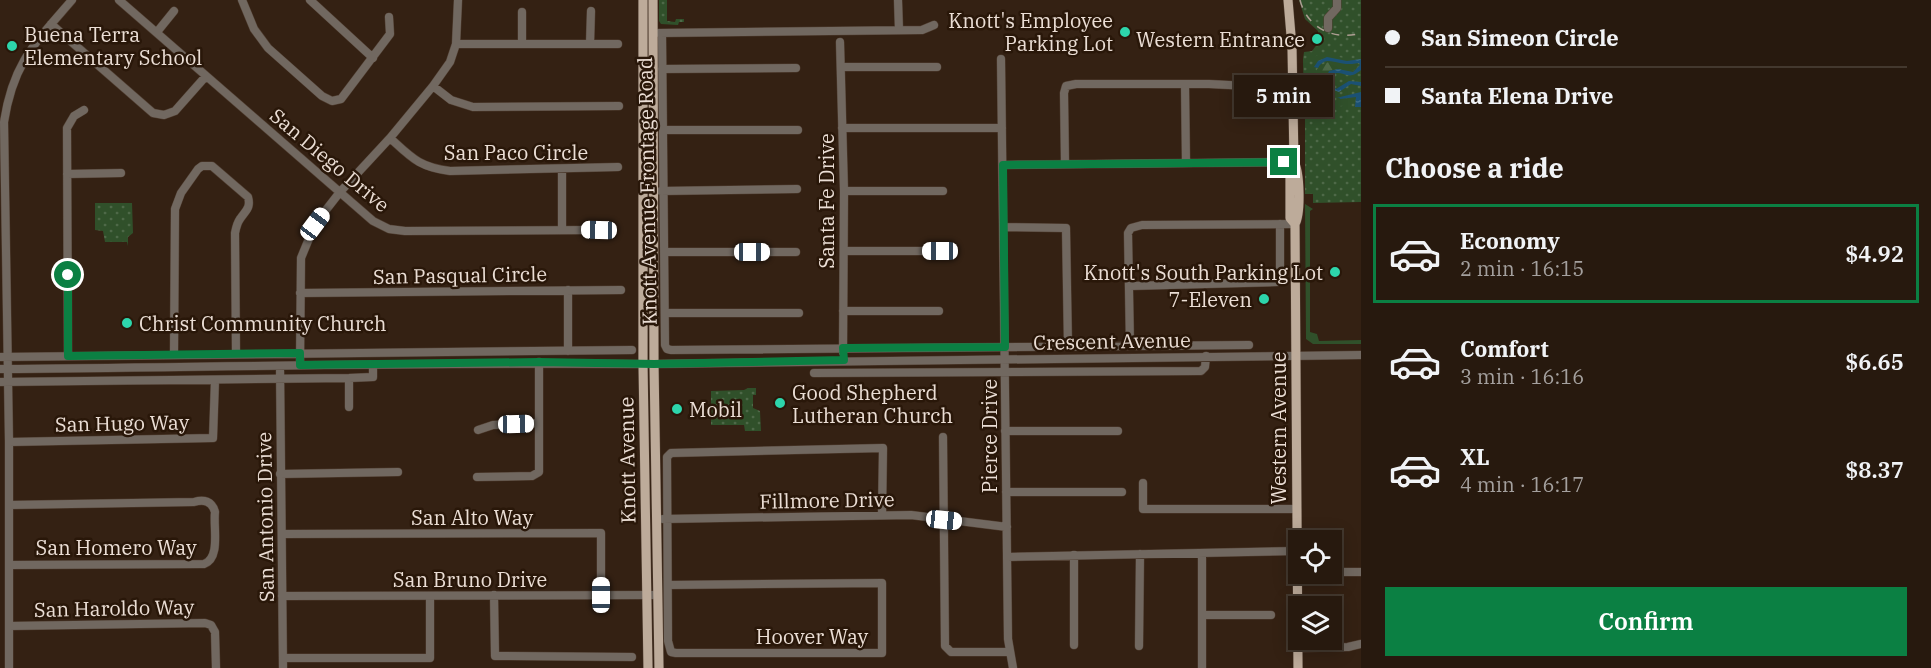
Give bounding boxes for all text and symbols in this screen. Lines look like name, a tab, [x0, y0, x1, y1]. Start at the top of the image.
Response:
place label: Knott's Employee Parking Lot	[948, 7, 1113, 57]
place label: Buena Terra Elementary School	[24, 21, 202, 71]
text: San Simeon Circle	[1421, 23, 1619, 52]
marker: Knott's Employee Parking Lot	[1118, 25, 1132, 39]
place label: Western Entrance	[1136, 26, 1305, 53]
marker: Western Entrance	[1310, 32, 1324, 46]
marker: Buena Terra Elementary School	[5, 39, 19, 53]
street label: Knott Avenue Frontage Road	[631, 57, 663, 325]
callout: 5 min	[1234, 75, 1334, 117]
text: Santa Elena Drive	[1421, 81, 1614, 110]
text: 5 min	[1256, 82, 1311, 109]
street label: San Diego Drive	[264, 102, 396, 218]
street label: Santa Fe Drive	[813, 133, 840, 269]
street label: San Paco Circle	[444, 139, 588, 166]
route end	[1270, 148, 1297, 175]
text: Choose a ride	[1385, 150, 1564, 185]
car	[297, 204, 333, 244]
car	[581, 221, 617, 239]
text: Economy	[1460, 226, 1560, 255]
icon: car	[1388, 227, 1442, 281]
text: $4.92	[1845, 239, 1904, 268]
car	[922, 242, 958, 260]
car	[734, 243, 770, 261]
text: 2 min · 16:15	[1460, 255, 1584, 282]
place label: Knott's South Parking Lot	[1083, 259, 1323, 286]
street label: San Pasqual Circle	[373, 260, 547, 290]
route start	[54, 261, 81, 288]
marker: Knott's South Parking Lot	[1328, 265, 1342, 279]
place label: 7-Eleven	[1169, 286, 1252, 313]
marker: 7-Eleven	[1257, 292, 1271, 306]
place label: Christ Community Church	[139, 310, 386, 337]
marker: Christ Community Church	[120, 316, 134, 330]
street label: Crescent Avenue	[1033, 326, 1191, 356]
text: Comfort	[1460, 334, 1549, 363]
icon: car	[1388, 335, 1442, 389]
text: $6.65	[1845, 347, 1904, 376]
street label: Western Avenue	[1265, 351, 1292, 505]
text: 3 min · 16:16	[1460, 363, 1584, 390]
place label: Good Shepherd Lutheran Church	[792, 379, 953, 429]
street label: Pierce Drive	[976, 379, 1003, 493]
street label: Knott Avenue	[612, 396, 642, 524]
place label: Mobil	[689, 396, 742, 423]
marker: Good Shepherd Lutheran Church	[773, 396, 787, 410]
marker: Mobil	[670, 402, 684, 416]
street label: San Hugo Way	[55, 408, 190, 438]
car	[498, 415, 534, 433]
street label: San Antonio Drive	[250, 432, 280, 602]
text: XL	[1460, 442, 1490, 471]
icon: car	[1388, 443, 1442, 497]
text: $8.37	[1845, 455, 1904, 484]
text: 4 min · 16:17	[1460, 471, 1584, 498]
street label: Fillmore Drive	[759, 485, 895, 515]
street label: San Alto Way	[411, 504, 533, 531]
car	[925, 509, 963, 531]
map controls	[1288, 530, 1342, 650]
button: locate	[1288, 530, 1342, 584]
street label: San Homero Way	[35, 534, 197, 561]
street label: San Bruno Drive	[393, 566, 547, 593]
car	[592, 577, 610, 613]
button: Confirm	[1385, 587, 1907, 656]
street label: San Haroldo Way	[34, 593, 195, 623]
button: layers	[1288, 596, 1342, 650]
street label: Hoover Way	[756, 623, 869, 650]

